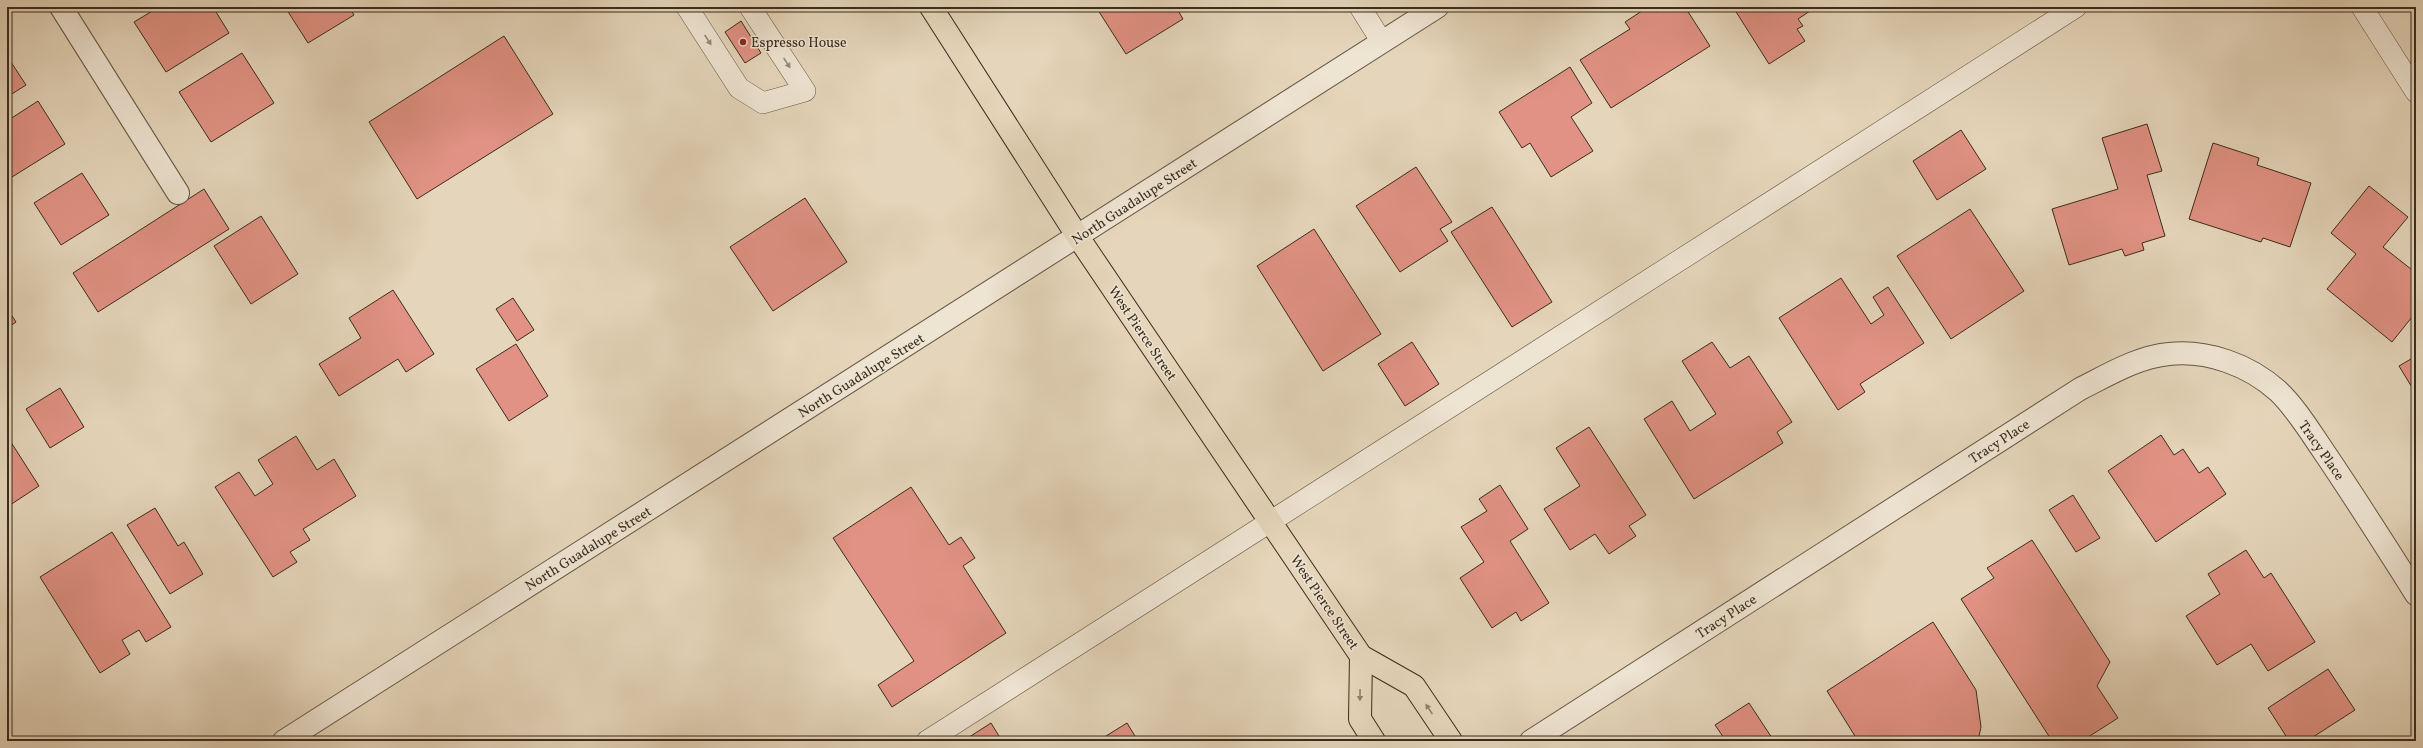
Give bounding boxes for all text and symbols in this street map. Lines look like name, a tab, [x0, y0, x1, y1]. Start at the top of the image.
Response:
place label: Espresso House	[751, 34, 847, 53]
one-way arrow	[704, 35, 712, 45]
marker: Espresso House	[738, 37, 748, 47]
one-way arrow	[783, 58, 791, 68]
street label: North Guadalupe Street	[1068, 154, 1201, 250]
street label: West Pierce Street	[1103, 283, 1181, 385]
street label: North Guadalupe Street	[795, 329, 929, 423]
street label: Tracy Place	[1966, 415, 2034, 469]
street label: Tracy Place	[2293, 417, 2349, 485]
street label: North Guadalupe Street	[522, 502, 656, 596]
street label: West Pierce Street	[1285, 552, 1363, 654]
street label: Tracy Place	[1693, 590, 1761, 644]
one-way arrow	[1357, 689, 1363, 702]
one-way arrow	[1425, 703, 1433, 714]

